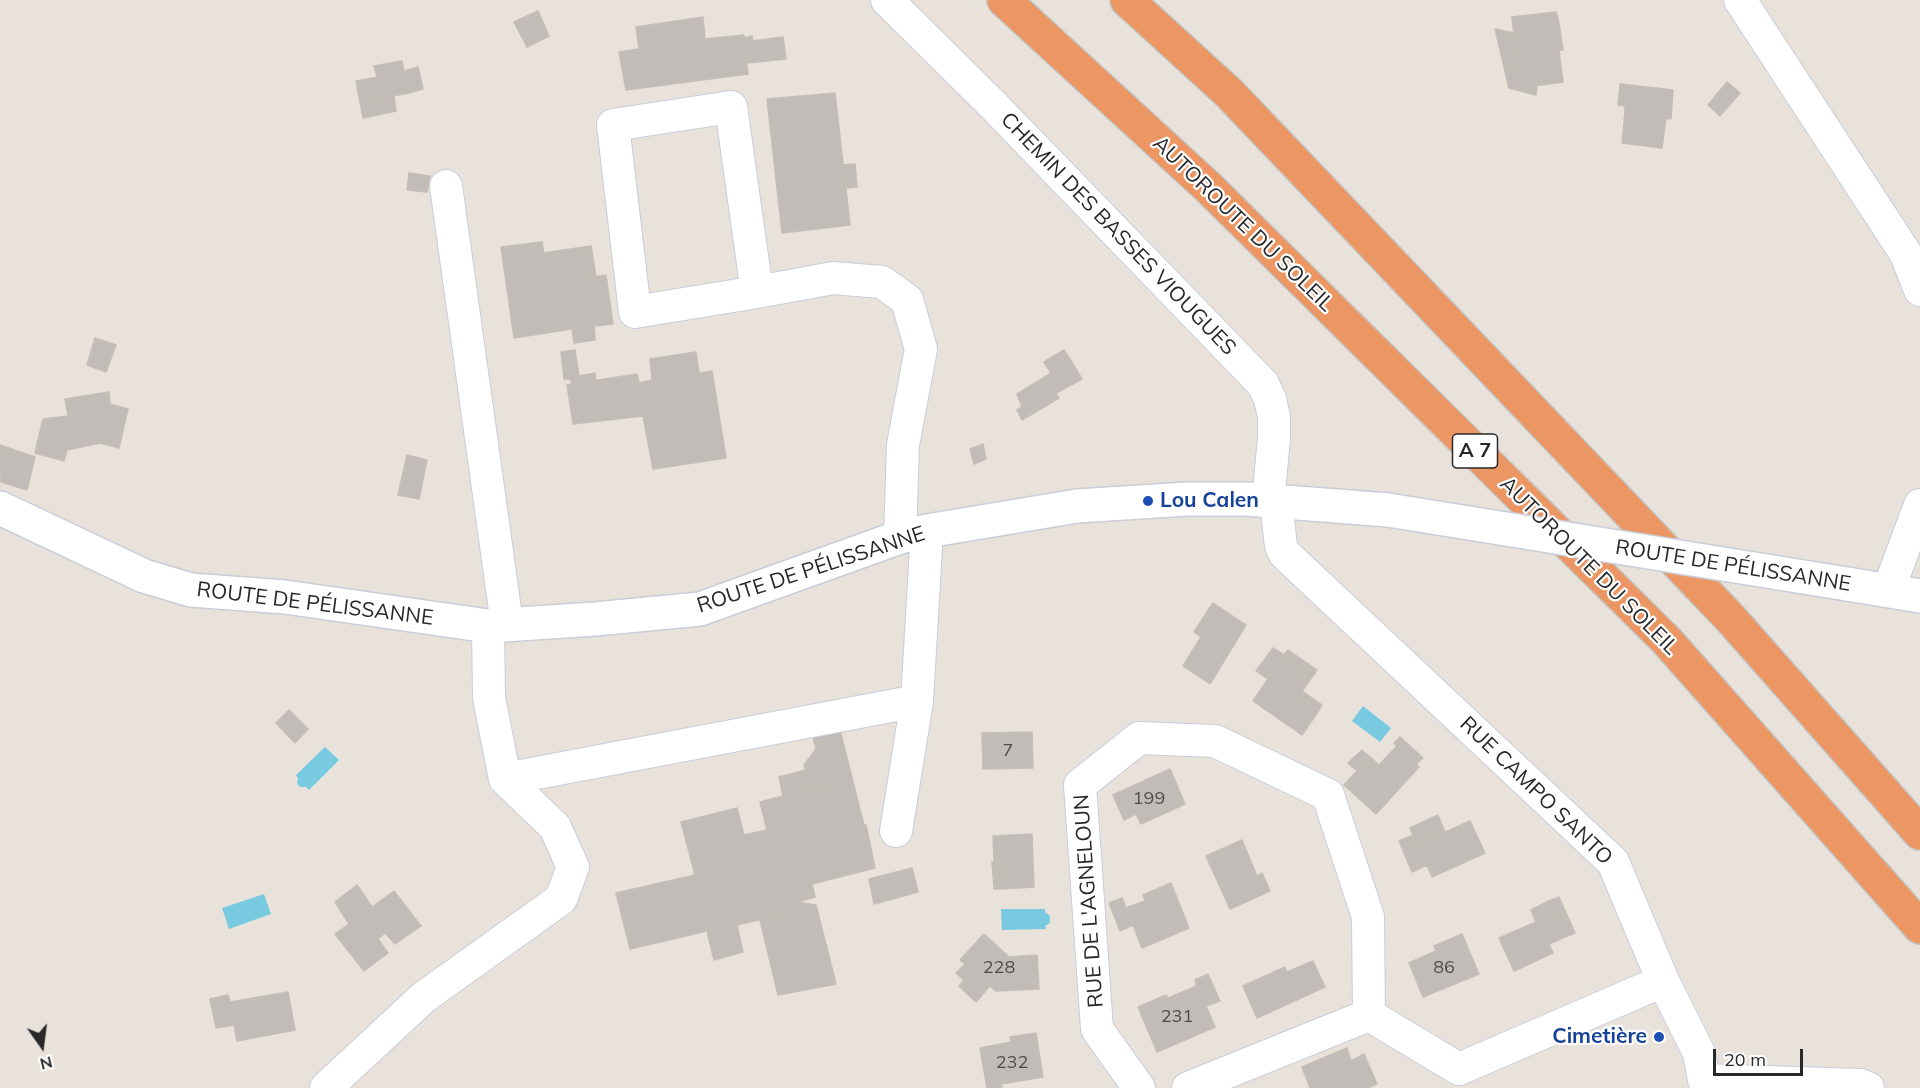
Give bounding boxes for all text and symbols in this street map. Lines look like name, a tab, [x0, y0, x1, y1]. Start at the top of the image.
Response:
street label: CHEMIN DES BASSES VIOUGUES	[995, 107, 1241, 361]
street label: AUTOROUTE DU SOLEIL	[1147, 131, 1339, 317]
road number: A 7	[1452, 434, 1498, 468]
street label: AUTOROUTE DU SOLEIL	[1495, 472, 1683, 660]
place label: Lou Calen	[1160, 488, 1259, 514]
marker: Lou Calen	[1141, 494, 1155, 508]
street label: ROUTE DE PÉLISSANNE	[694, 521, 928, 619]
street label: ROUTE DE PÉLISSANNE	[1613, 535, 1853, 597]
street label: ROUTE DE PÉLISSANNE	[195, 577, 435, 631]
street label: RUE CAMPO SANTO	[1454, 712, 1618, 870]
house number: 7	[1003, 740, 1013, 762]
house number: 199	[1133, 788, 1165, 810]
street label: RUE DE L'AGNELOUN	[1069, 793, 1109, 1009]
house number: 228	[983, 957, 1015, 979]
house number: 86	[1433, 957, 1455, 979]
house number: 231	[1161, 1006, 1193, 1028]
north arrow	[12, 1016, 72, 1076]
place label: Cimetière	[1552, 1024, 1647, 1050]
marker: Cimetière	[1652, 1030, 1666, 1044]
scale bar	[1716, 1037, 1806, 1075]
text: 20 m	[1724, 1048, 1766, 1071]
text: N	[38, 1052, 55, 1075]
house number: 232	[996, 1052, 1028, 1074]

